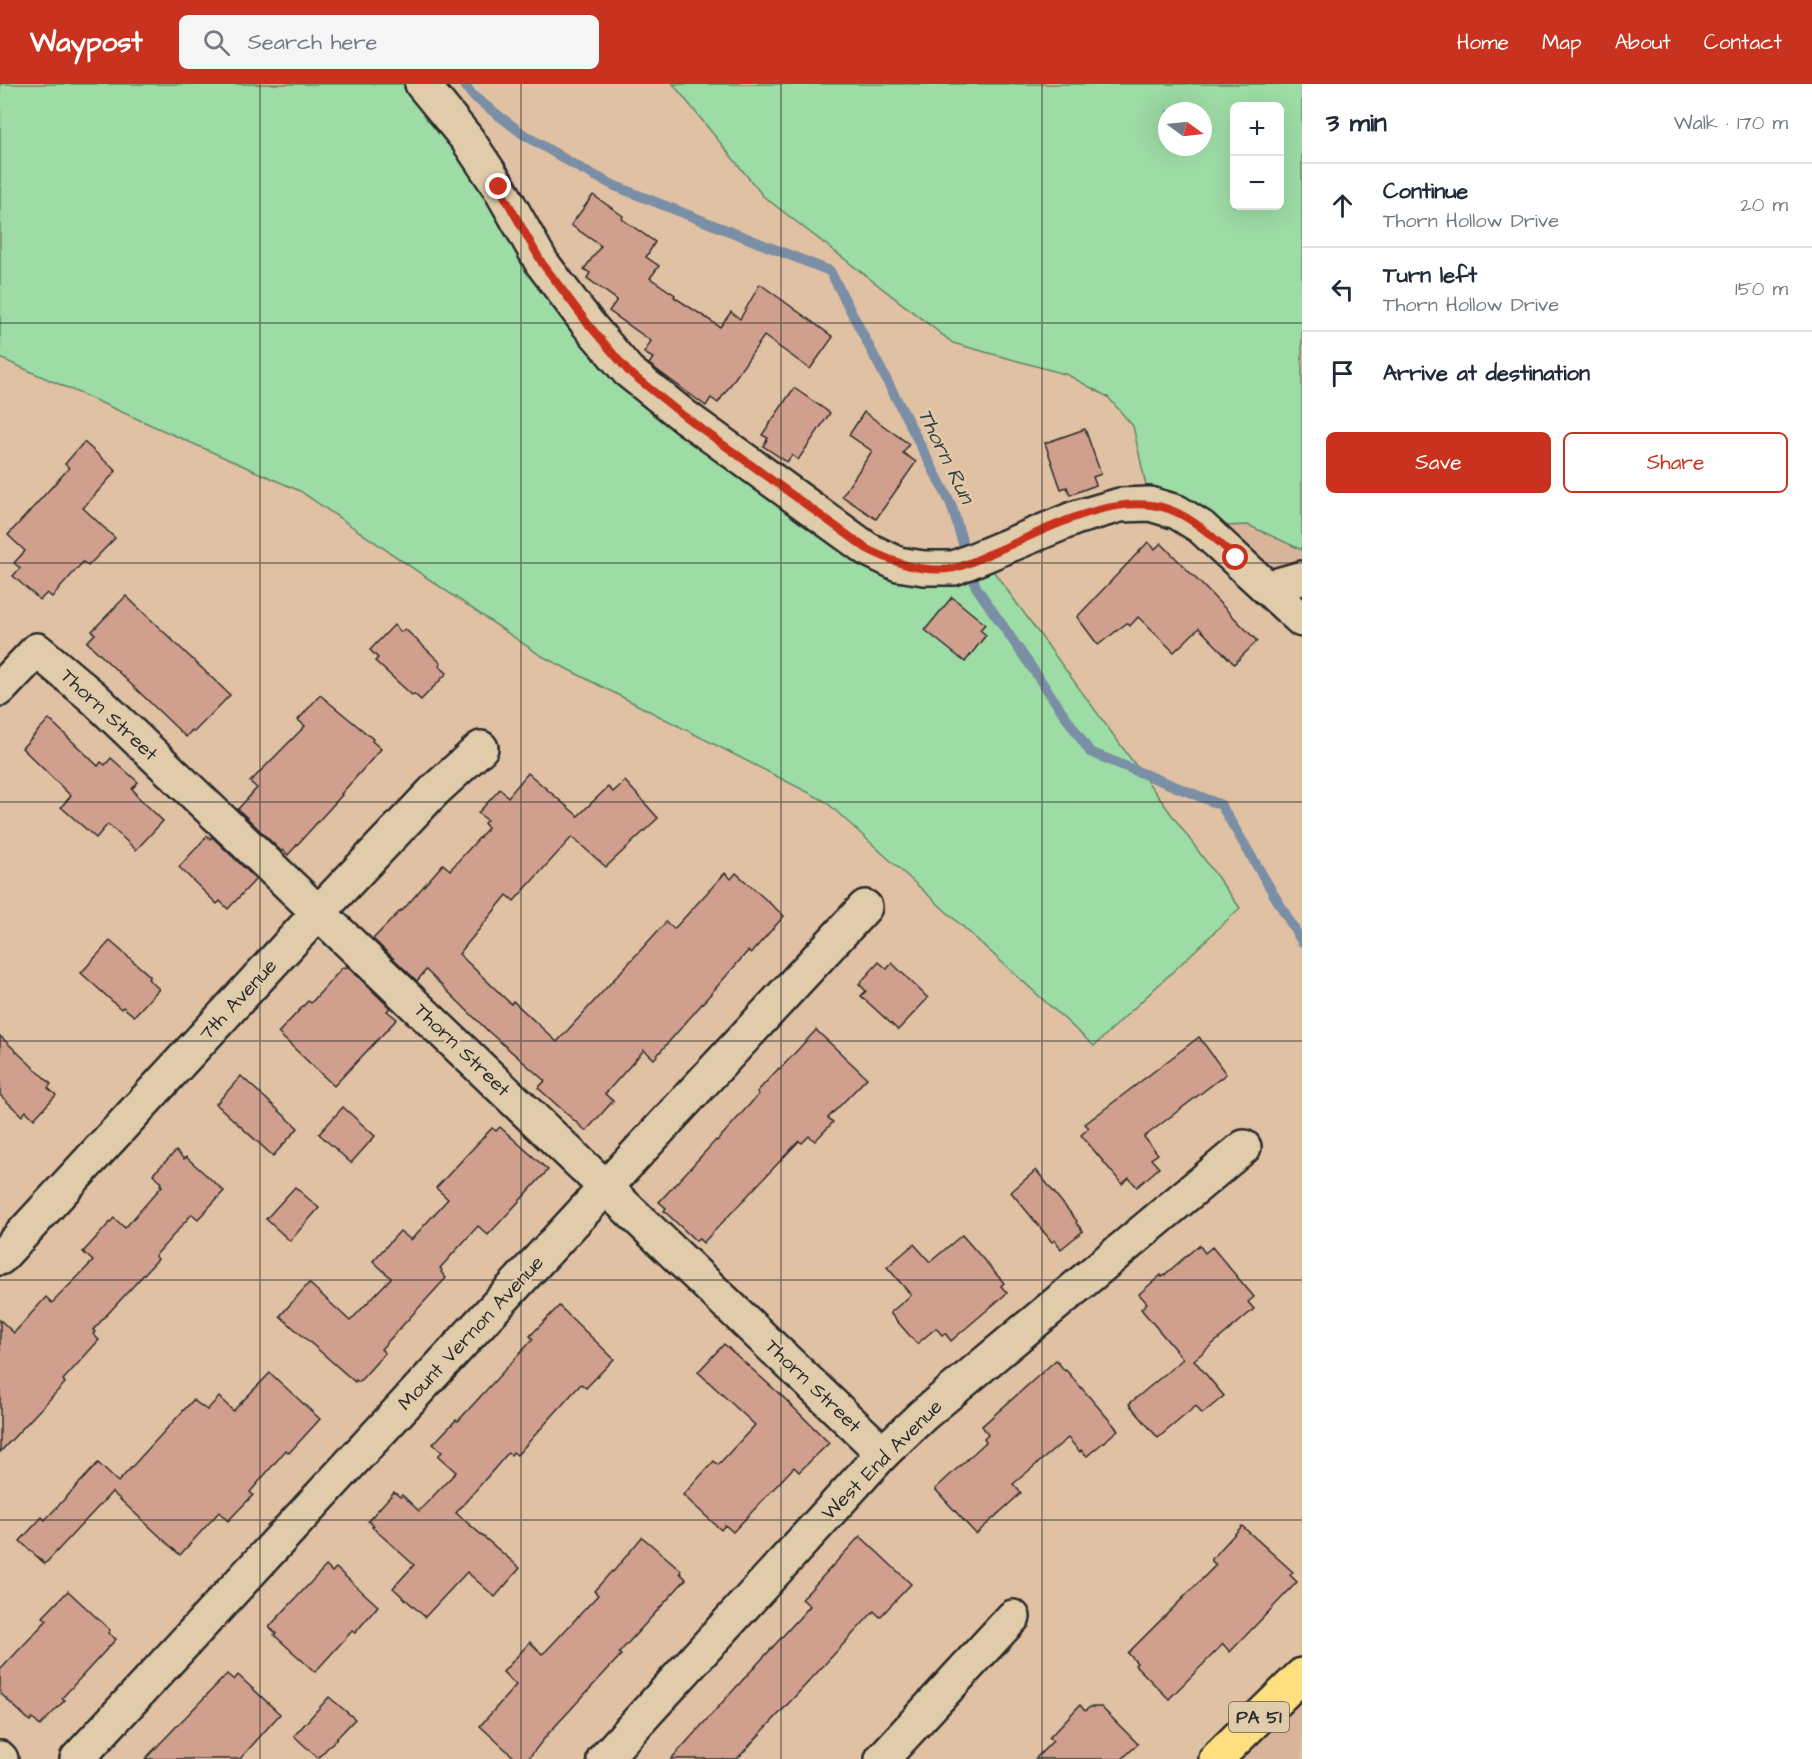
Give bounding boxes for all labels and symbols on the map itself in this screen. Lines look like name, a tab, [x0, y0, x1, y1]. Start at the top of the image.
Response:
north arrow	[1158, 102, 1212, 156]
route end	[485, 173, 511, 199]
water label: Thorn Run	[911, 404, 982, 510]
route start	[1222, 544, 1248, 570]
street label: Thorn Street	[54, 662, 164, 768]
street label: 7th Avenue	[193, 953, 284, 1047]
street label: Thorn Street	[408, 997, 516, 1103]
street label: Mount Vernon Avenue	[392, 1249, 550, 1417]
street label: Thorn Street	[759, 1333, 867, 1439]
street label: West End Avenue	[815, 1393, 949, 1527]
road number: PA 51	[1229, 1702, 1289, 1732]

